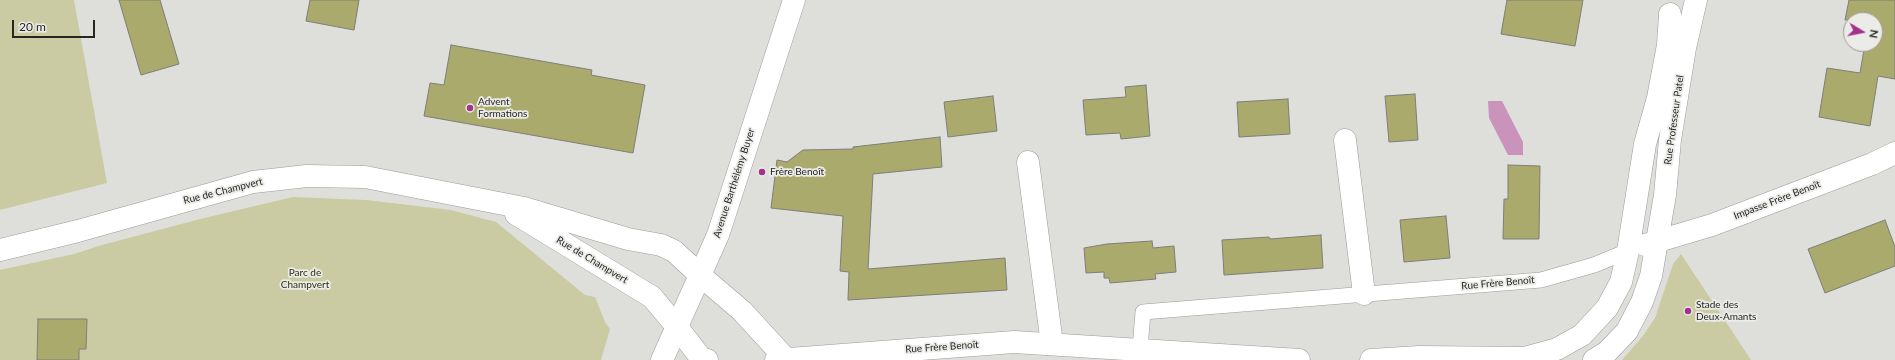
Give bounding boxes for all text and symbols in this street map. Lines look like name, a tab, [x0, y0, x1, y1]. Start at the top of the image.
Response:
scale bar	[14, 12, 97, 38]
north arrow	[1843, 12, 1883, 52]
text: 20 m	[19, 19, 46, 34]
text: N	[1867, 29, 1881, 39]
street label: Rue Professeur Patel	[1662, 74, 1686, 166]
place label: Advent Formations	[478, 96, 527, 120]
marker: Advent Formations	[465, 103, 475, 113]
street label: Avenue Barthélémy Buyer	[711, 127, 757, 239]
place label: Frère Benoît	[770, 166, 824, 178]
marker: Frère Benoît	[757, 167, 767, 177]
street label: Rue de Champvert	[182, 175, 264, 207]
street label: Impasse Frère Benoît	[1732, 178, 1822, 222]
street label: Rue de Champvert	[554, 234, 630, 286]
park label: Parc de Champvert	[281, 267, 329, 290]
street label: Rue Frère Benoît	[1461, 274, 1535, 292]
place label: Stade des Deux-Amants	[1696, 299, 1756, 322]
marker: Stade des Deux-Amants	[1683, 306, 1693, 316]
street label: Rue Frère Benoît	[905, 338, 979, 356]

